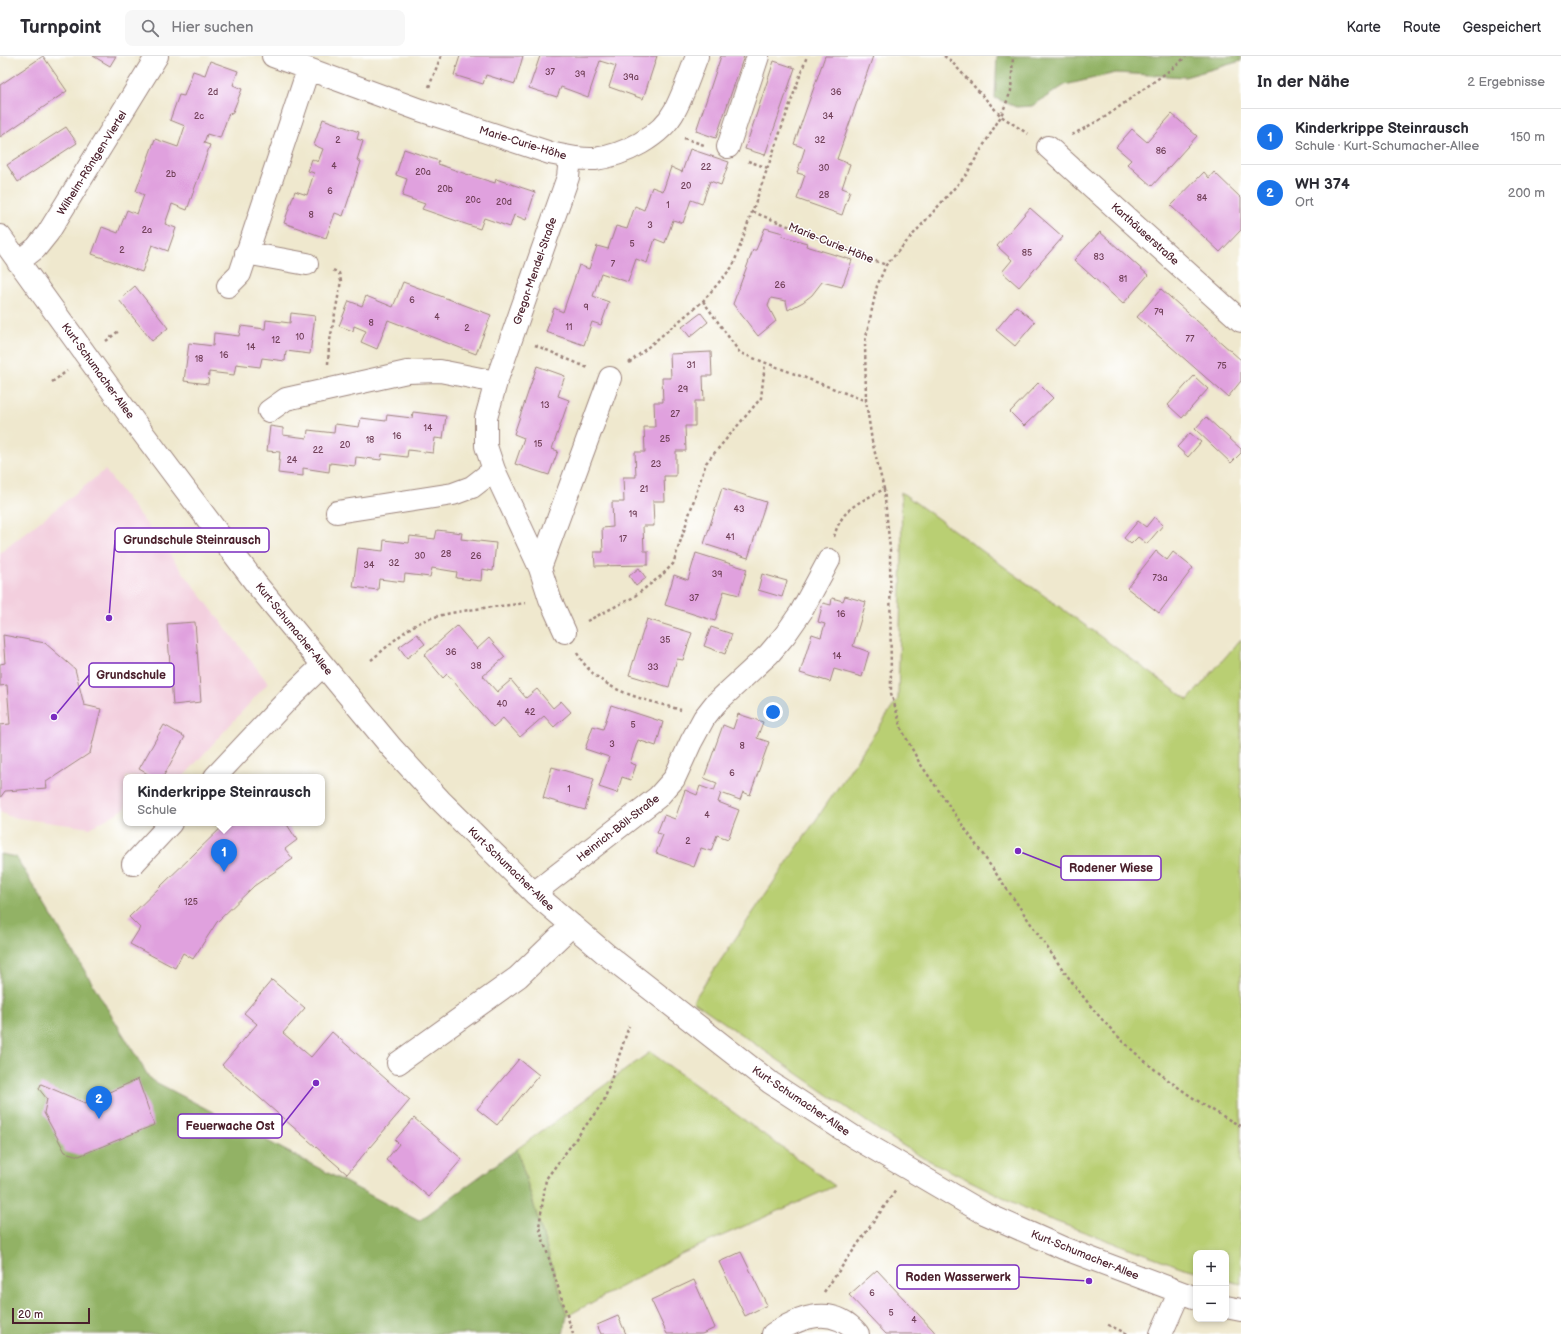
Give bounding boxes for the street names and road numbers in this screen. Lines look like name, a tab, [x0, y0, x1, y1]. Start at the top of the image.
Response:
street label: Wilhelm-Röntgen-Viertel	[55, 108, 129, 218]
street label: Marie-Curie-Höhe	[478, 124, 569, 163]
street label: Karthäuserstraße	[1109, 200, 1182, 268]
street label: Gregor-Mendel-Straße	[510, 215, 560, 327]
street label: Marie-Curie-Höhe	[787, 220, 876, 266]
street label: Kurt-Schumacher-Allee	[59, 321, 137, 422]
street label: Kurt-Schumacher-Allee	[253, 580, 336, 678]
street label: Heinrich-Böll-Straße	[574, 791, 662, 864]
street label: Kurt-Schumacher-Allee	[465, 824, 557, 914]
street label: Kurt-Schumacher-Allee	[750, 1063, 853, 1139]
street label: Kurt-Schumacher-Allee	[1029, 1227, 1141, 1283]

